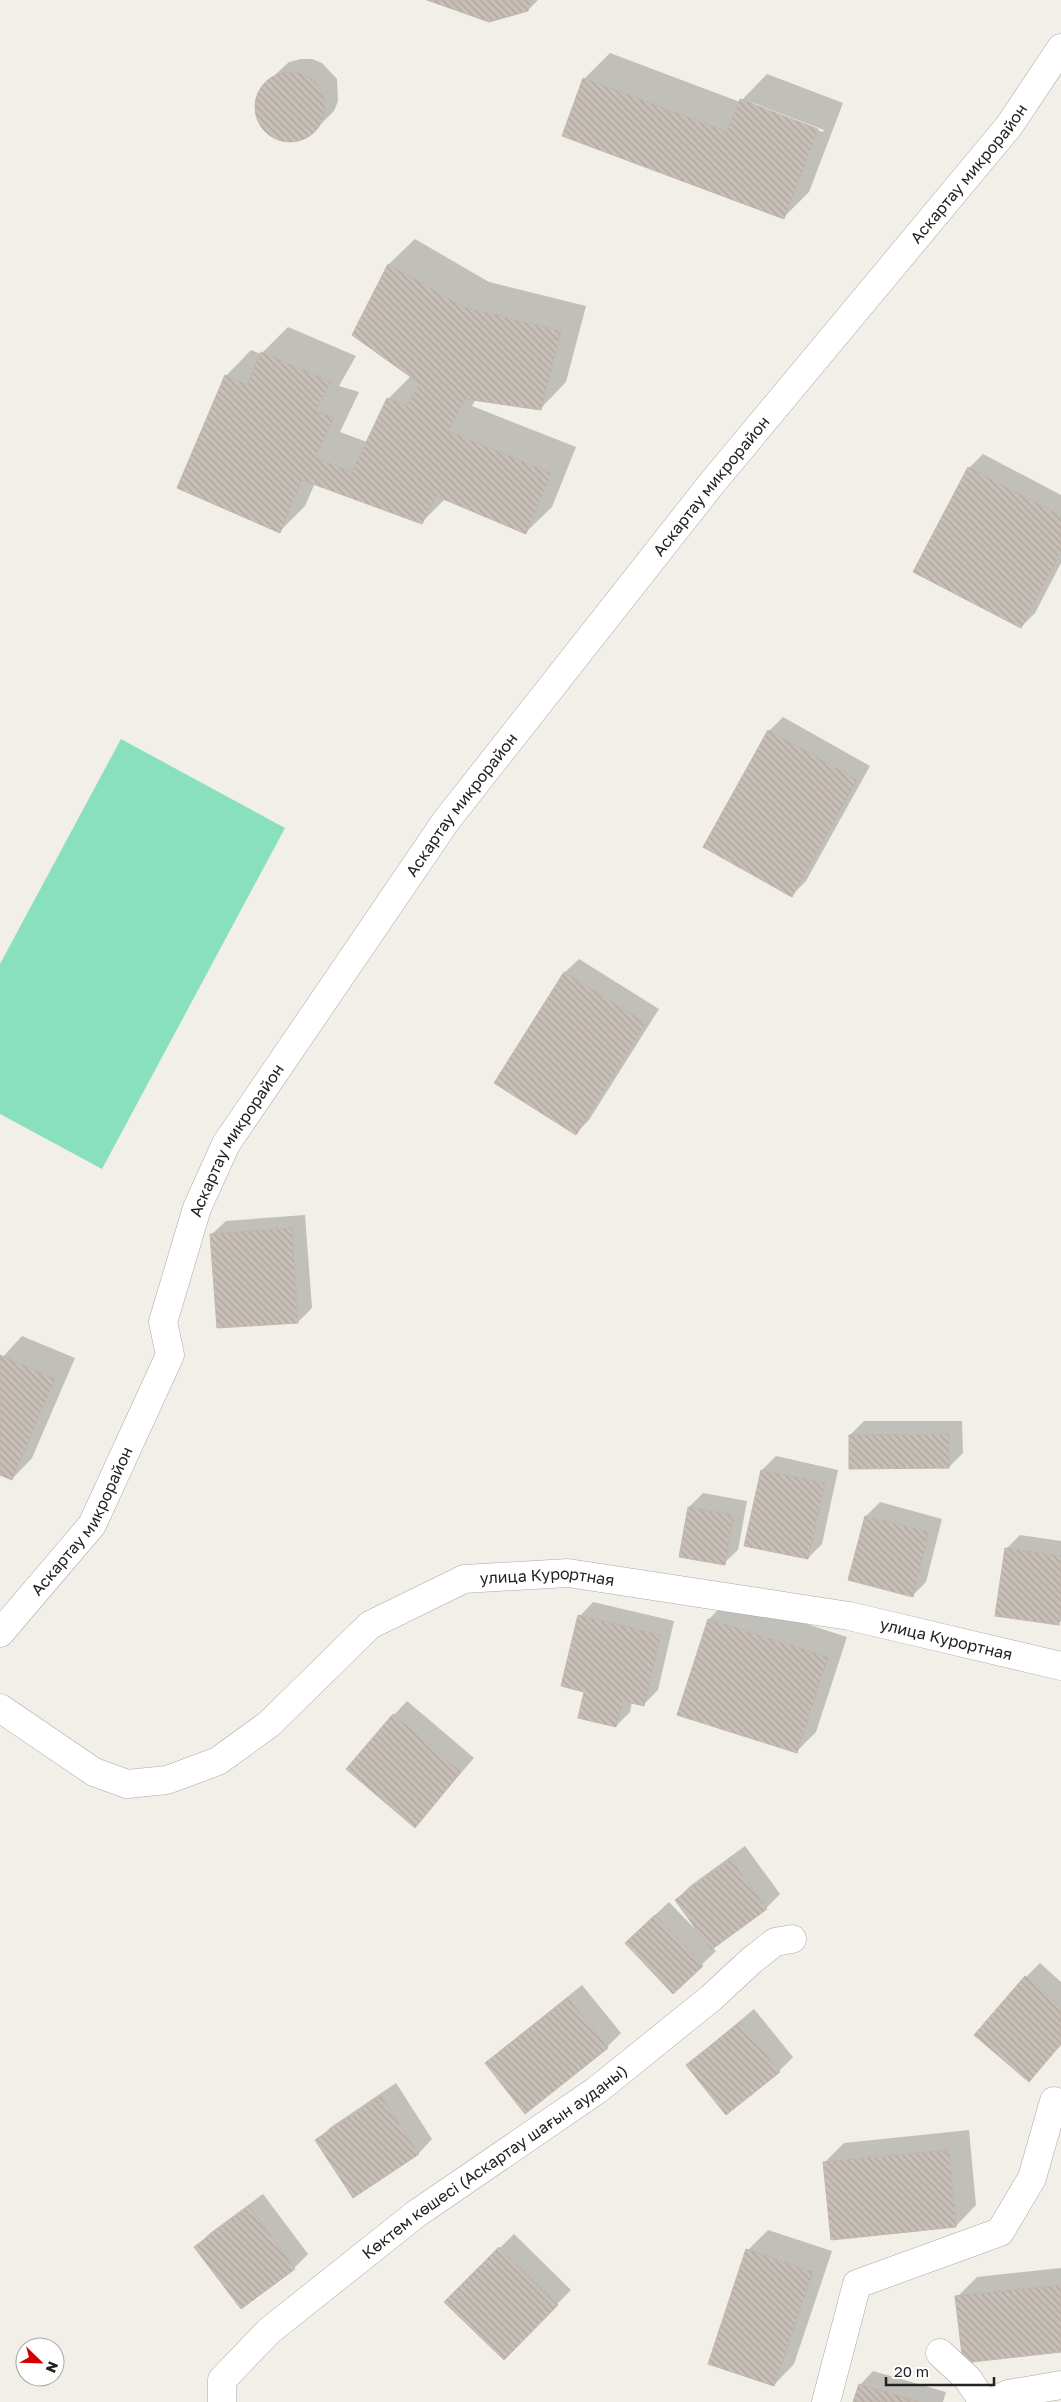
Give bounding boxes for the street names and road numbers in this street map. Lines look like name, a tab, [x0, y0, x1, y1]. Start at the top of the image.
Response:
street label: Аскартау микрорайон	[906, 100, 1031, 247]
street label: Аскартау микрорайон	[649, 412, 774, 560]
street label: Аскартау микрорайон	[401, 729, 522, 880]
street label: Аскартау микрорайон	[185, 1060, 288, 1219]
street label: Аскартау микрорайон	[27, 1443, 137, 1599]
street label: улица Курортная	[479, 1563, 616, 1590]
street label: улица Курортная	[878, 1614, 1015, 1664]
street label: Көктем көшесі (Аскартау шағын ауданы)	[358, 2060, 631, 2263]

